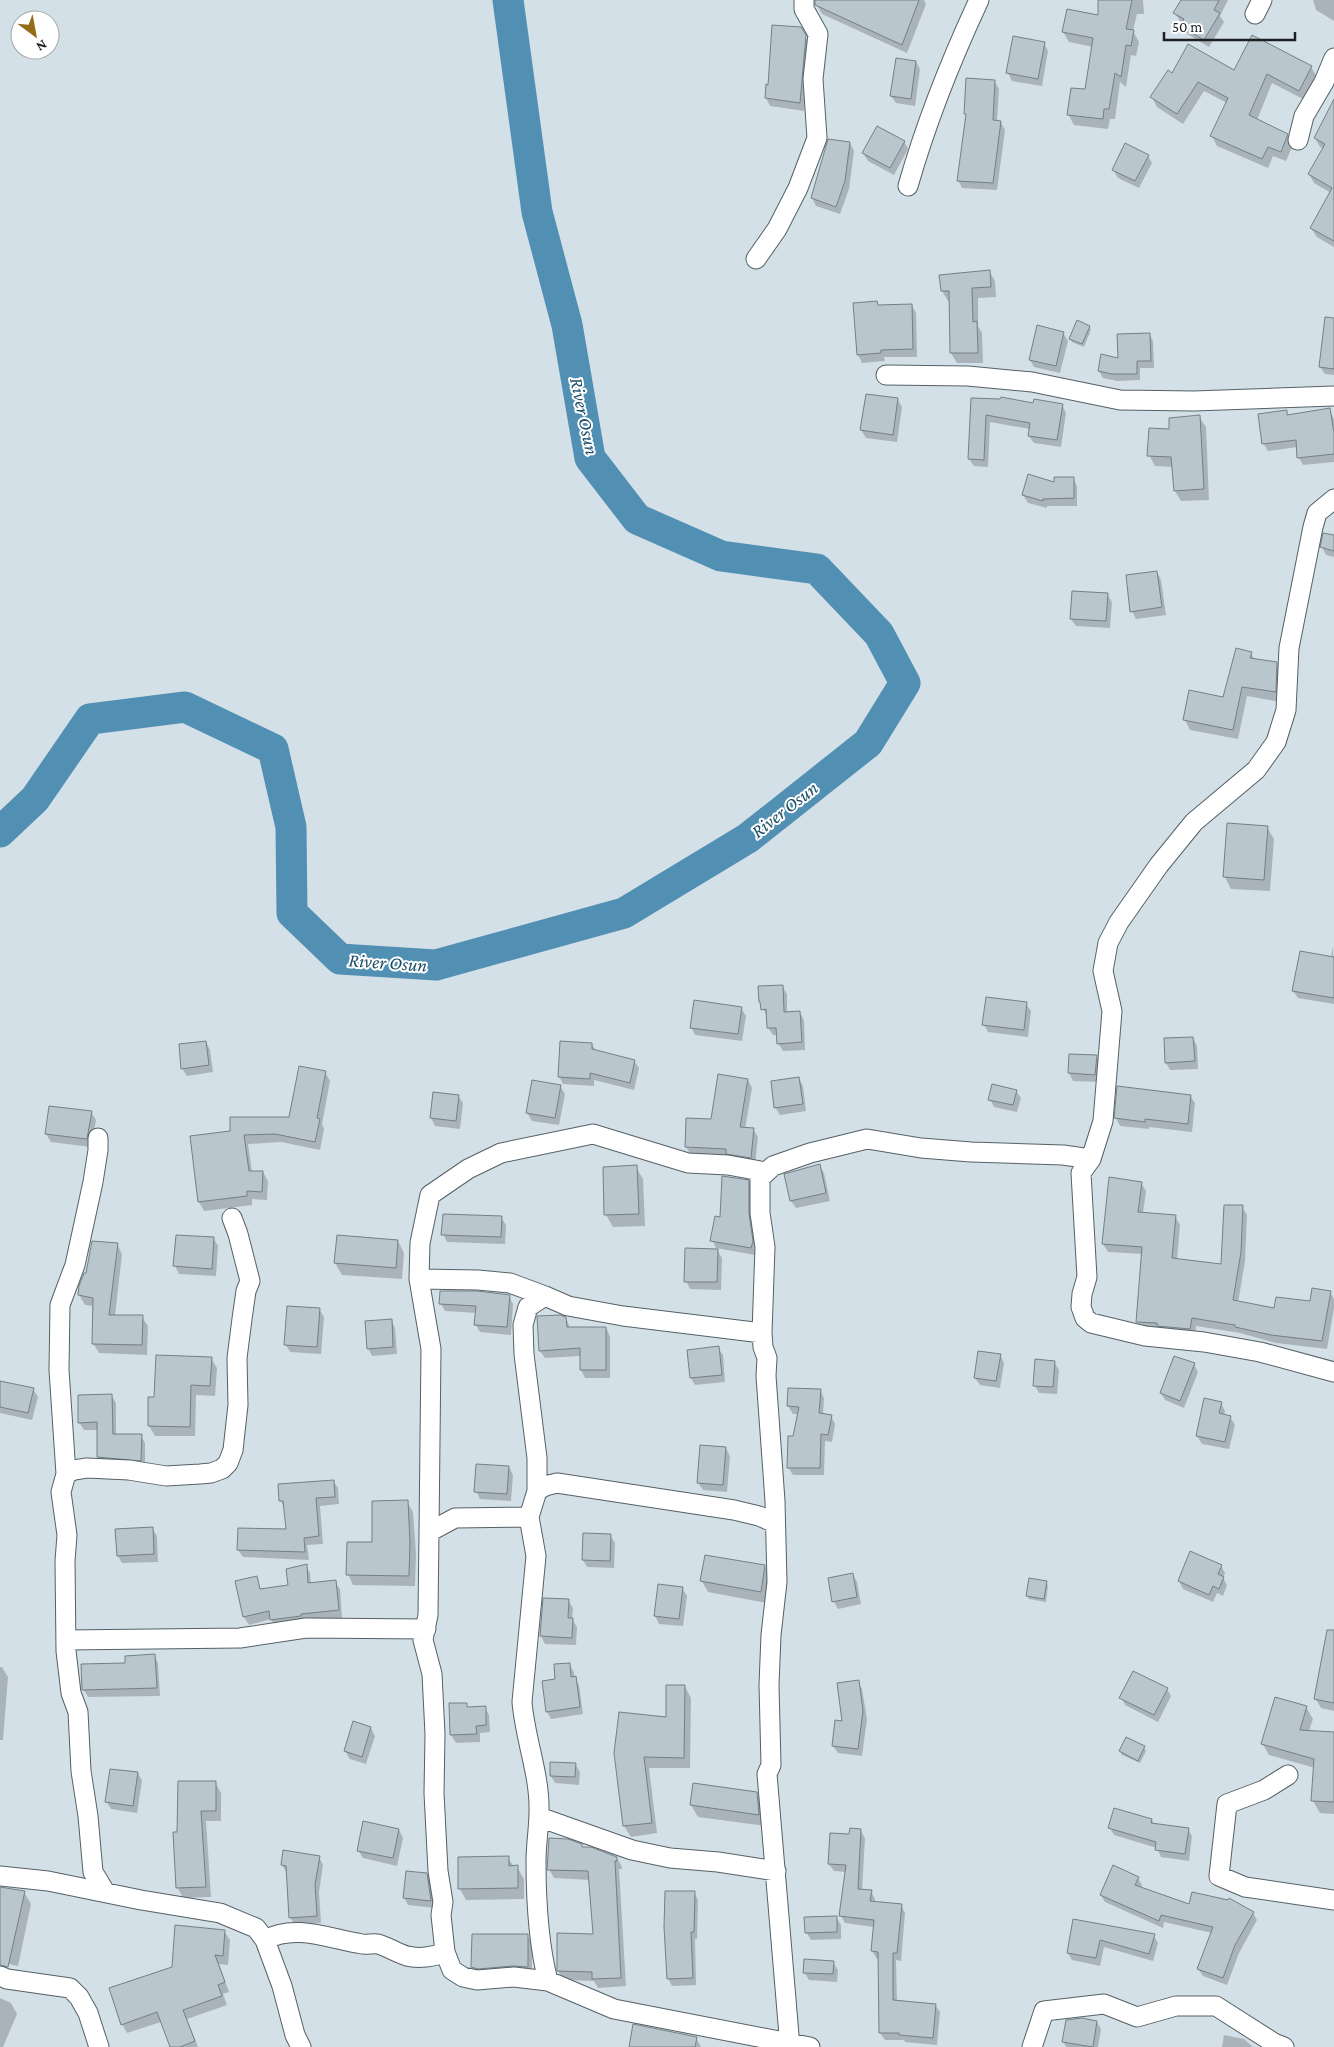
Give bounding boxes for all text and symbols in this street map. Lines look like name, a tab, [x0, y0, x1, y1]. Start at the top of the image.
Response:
north arrow	[10, 10, 60, 60]
scale bar	[1164, 10, 1295, 42]
text: 50 m	[1172, 19, 1202, 35]
text: N	[33, 37, 50, 56]
water label: River Osun	[566, 376, 603, 457]
water label: River Osun	[747, 777, 822, 842]
water label: River Osun	[348, 949, 428, 976]

